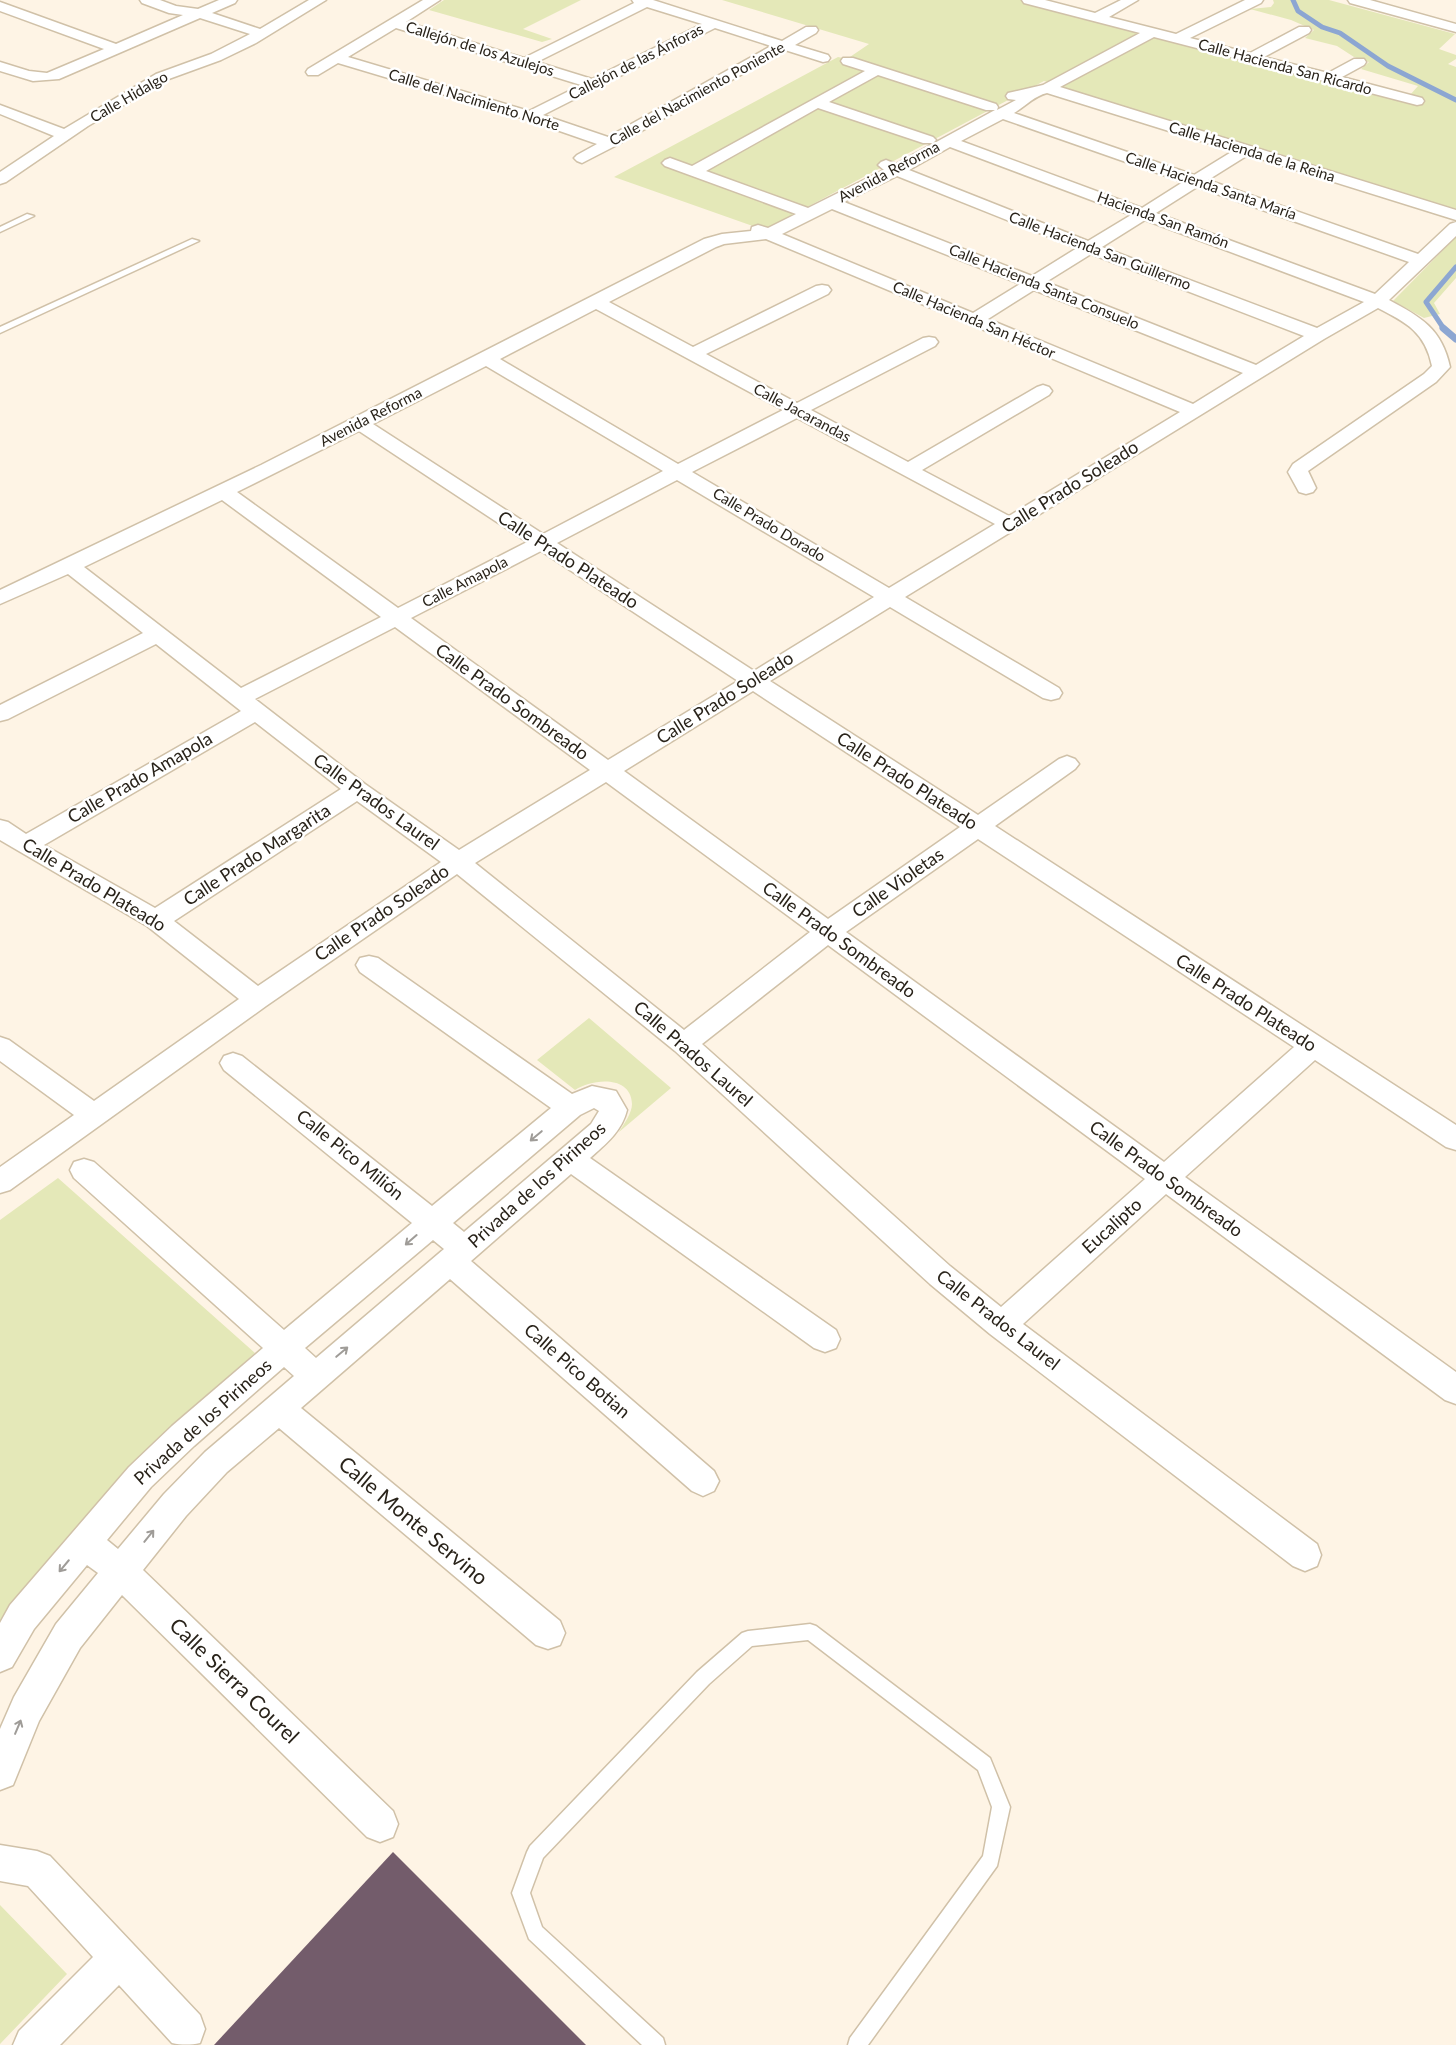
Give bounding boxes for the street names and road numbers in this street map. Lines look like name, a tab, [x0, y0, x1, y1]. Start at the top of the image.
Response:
street label: Callejón de los Azulejos	[404, 17, 557, 79]
street label: Callejón de las Ánforas	[565, 19, 706, 103]
street label: Calle Hacienda San Ricardo	[1196, 34, 1374, 98]
street label: Calle del Nacimiento Poniente	[606, 37, 787, 149]
street label: Calle del Nacimiento Norte	[387, 64, 562, 134]
street label: Calle Hidalgo	[86, 67, 171, 126]
street label: Calle Hacienda de la Reina	[1167, 117, 1338, 185]
street label: Avenida Reforma	[835, 137, 942, 205]
street label: Calle Hacienda Santa María	[1123, 147, 1299, 223]
street label: Hacienda San Ramón	[1095, 187, 1232, 251]
street label: Calle Hacienda San Guillermo	[1007, 207, 1194, 293]
street label: Calle Hacienda Santa Consuelo	[947, 240, 1142, 333]
street label: Calle Hacienda San Héctor	[890, 277, 1059, 362]
street label: Calle Jacarandas	[751, 379, 854, 445]
street label: Avenida Reforma	[316, 383, 425, 450]
street label: Calle Prado Soleado	[997, 435, 1142, 537]
street label: Calle Prado Dorado	[710, 483, 829, 565]
street label: Calle Prado Plateado	[494, 505, 643, 613]
street label: Calle Amapola	[419, 552, 510, 610]
street label: Calle Prado Sombreado	[432, 638, 594, 764]
street label: Calle Prado Soleado	[652, 646, 797, 748]
street label: Calle Prado Plateado	[833, 726, 982, 834]
street label: Calle Prado Amapola	[63, 727, 216, 827]
street label: Calle Prados Laurel	[309, 748, 444, 854]
street label: Calle Prado Margarita	[179, 798, 334, 910]
street label: Calle Prado Plateado	[19, 833, 170, 936]
street label: Calle Violetas	[847, 843, 948, 922]
street label: Calle Prado Soleado	[310, 859, 453, 965]
street label: Calle Prado Sombreado	[759, 876, 921, 1002]
street label: Calle Prado Plateado	[1172, 948, 1321, 1056]
street label: Calle Prados Laurel	[630, 996, 758, 1111]
street label: Calle Pico Milión	[293, 1104, 409, 1204]
street label: Calle Prado Sombreado	[1086, 1115, 1248, 1241]
street label: Privada de los Pirineos	[463, 1116, 610, 1252]
street label: Eucalipto	[1077, 1193, 1146, 1258]
street label: Calle Prados Laurel	[933, 1264, 1065, 1374]
street label: Calle Pico Botian	[520, 1318, 635, 1422]
street label: Privada de los Pirineos	[129, 1353, 276, 1489]
street label: Calle Monte Servino	[334, 1450, 494, 1590]
street label: Calle Sierra Courel	[165, 1612, 305, 1748]

